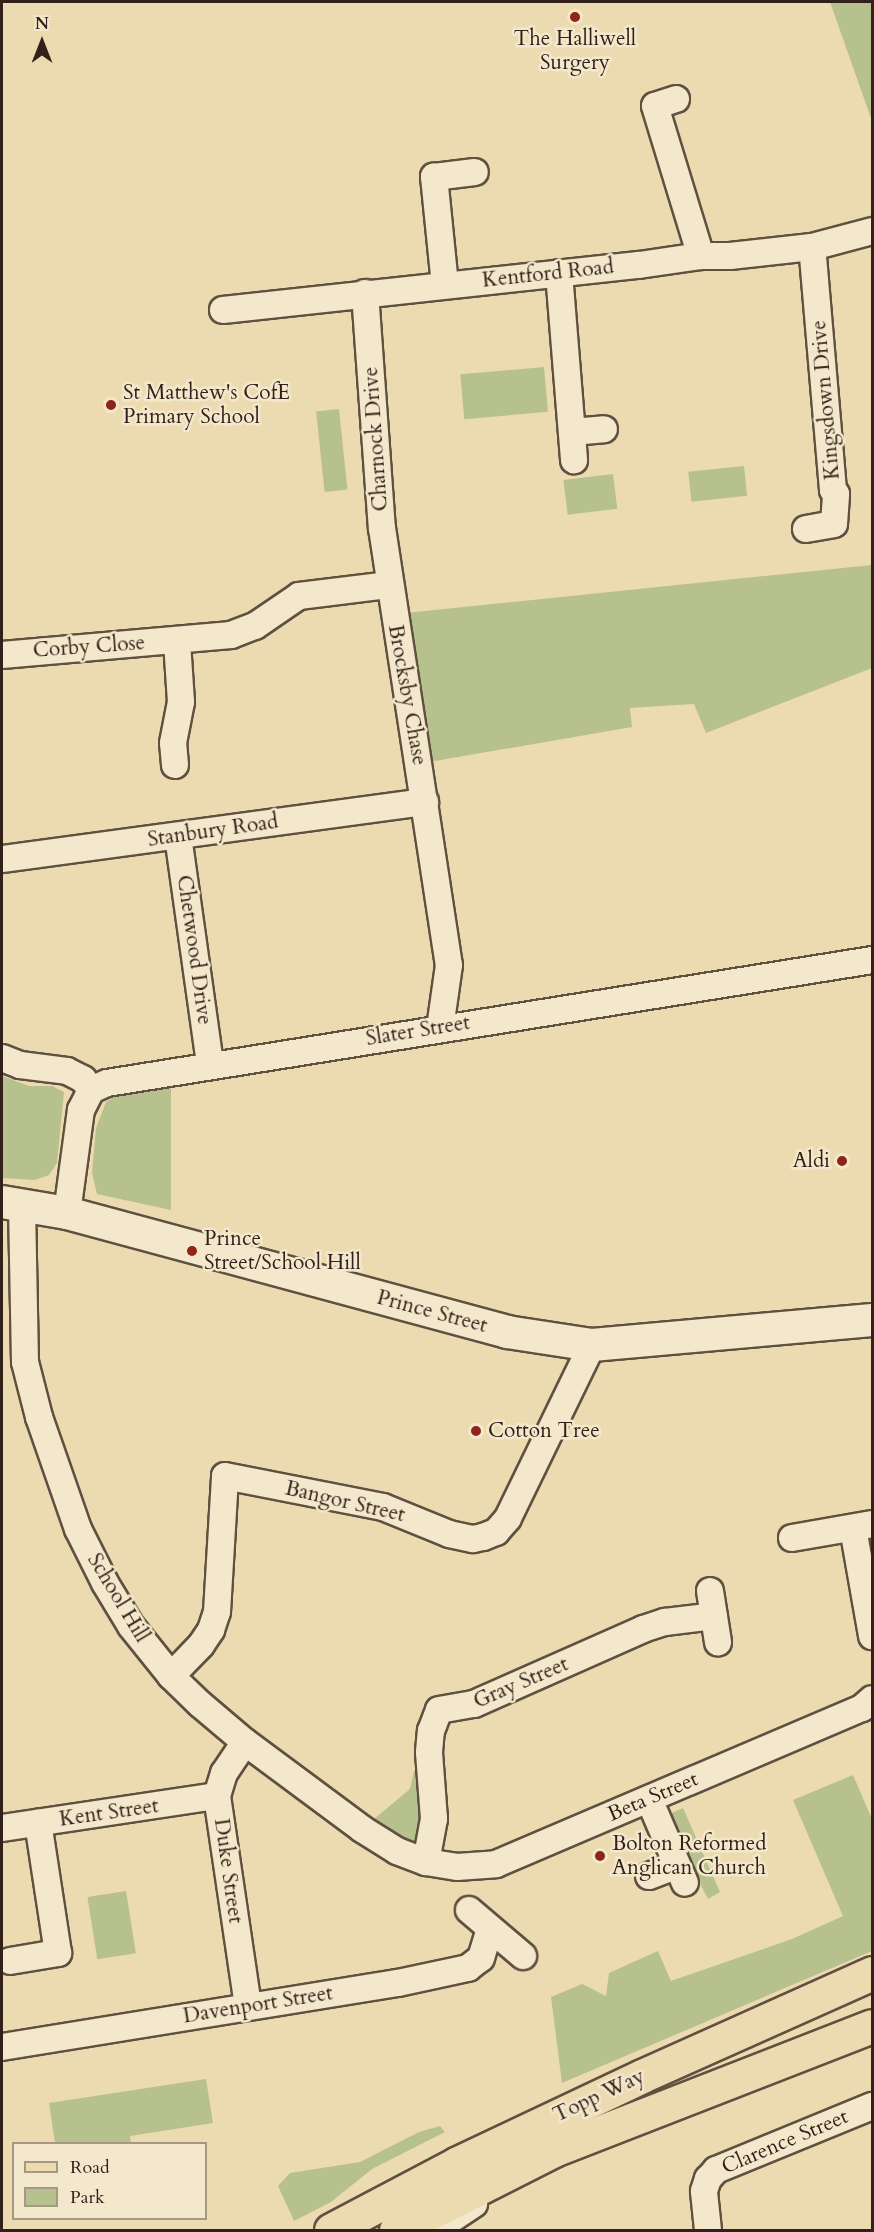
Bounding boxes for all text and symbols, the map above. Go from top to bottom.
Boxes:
marker: The Halliwell Surgery [568,10,582,24]
north arrow [12,12,72,72]
text: N [35,13,49,35]
place label: The Halliwell Surgery [514,26,636,76]
street label: Kentford Road [481,255,615,293]
street label: Kingsdown Drive [806,319,846,481]
street label: Charnock Drive [358,366,394,512]
place label: St Matthew's CofE Primary School [123,380,290,430]
marker: St Matthew's CofE Primary School [104,398,118,412]
street label: Brocksby Chase [382,623,432,767]
street label: Corby Close [32,631,146,663]
street label: Stanbury Road [146,809,280,853]
street label: Chetwood Drive [171,874,217,1026]
street label: Slater Street [364,1010,472,1052]
place label: Aldi [793,1148,830,1174]
marker: Aldi [835,1154,849,1168]
place label: Prince Street/School Hill [204,1226,361,1276]
marker: Prince Street/School Hill [185,1244,199,1258]
street label: Prince Street [374,1285,490,1339]
place label: Cotton Tree [488,1418,600,1444]
marker: Cotton Tree [469,1424,483,1438]
street label: Bangor Street [283,1476,407,1528]
street label: School Hill [82,1549,154,1647]
street label: Gray Street [470,1652,572,1714]
street label: Beta Street [604,1767,702,1827]
street label: Kent Street [58,1794,160,1832]
street label: Duke Street [208,1817,248,1925]
place label: Bolton Reformed Anglican Church [612,1831,766,1881]
marker: Bolton Reformed Anglican Church [593,1849,607,1863]
street label: Davenport Street [181,1981,335,2029]
street label: Topp Way [549,2064,649,2128]
street label: Clarence Street [718,2104,852,2180]
legend [12,2142,207,2220]
text: Road [70,2155,110,2180]
text: Park [70,2185,105,2210]

